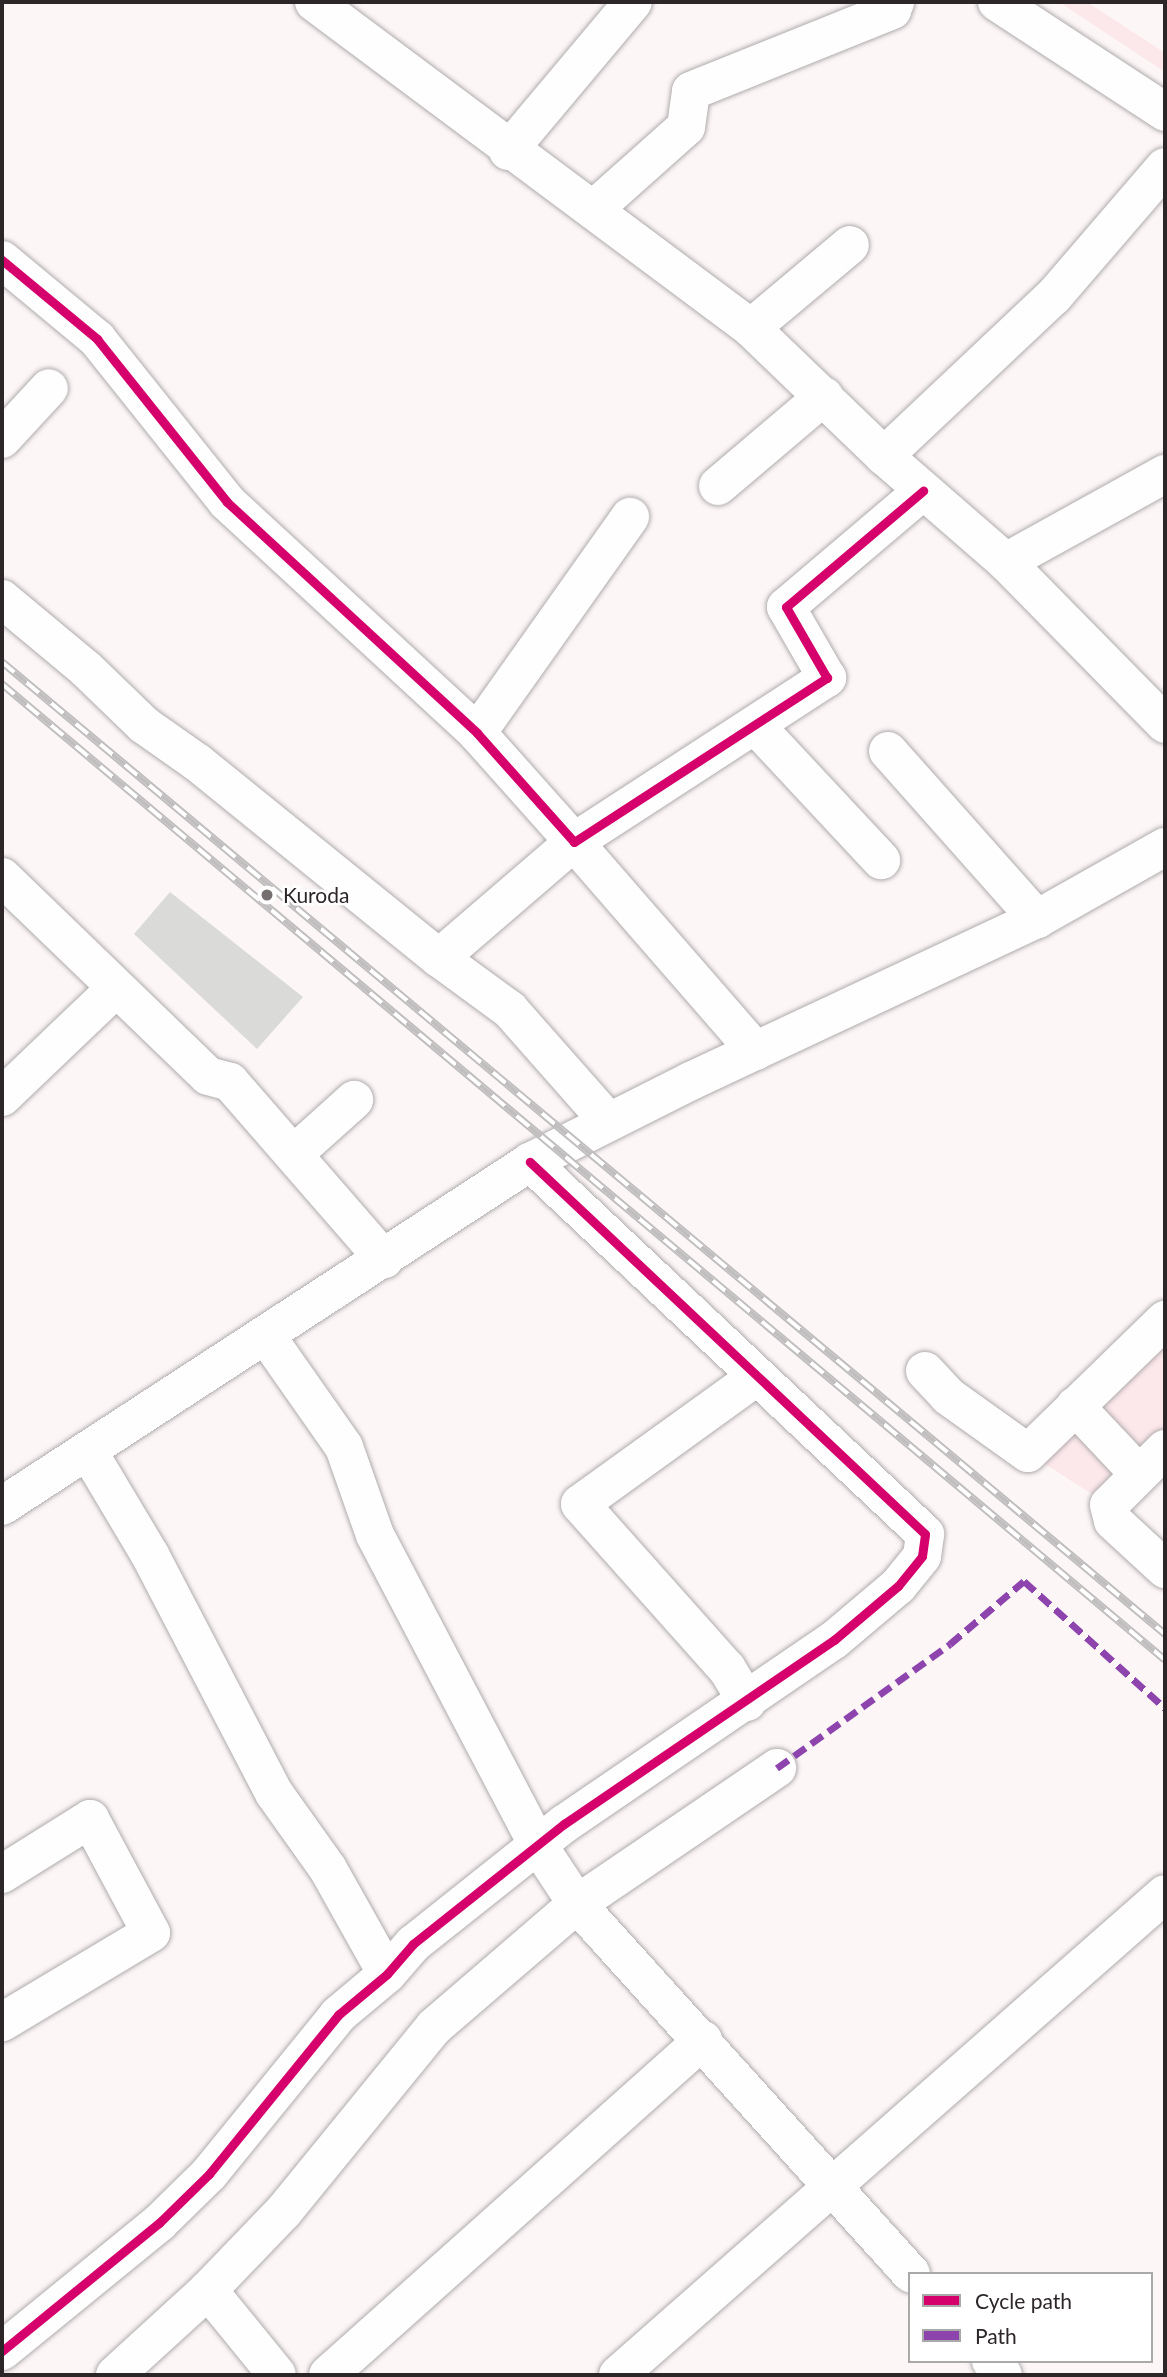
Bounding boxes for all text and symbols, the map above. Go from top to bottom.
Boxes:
place label: Kuroda [283,882,349,908]
marker: Kuroda [257,885,277,905]
legend [908,2272,1153,2363]
text: Cycle path [975,2288,1072,2313]
text: Path [975,2323,1017,2348]

